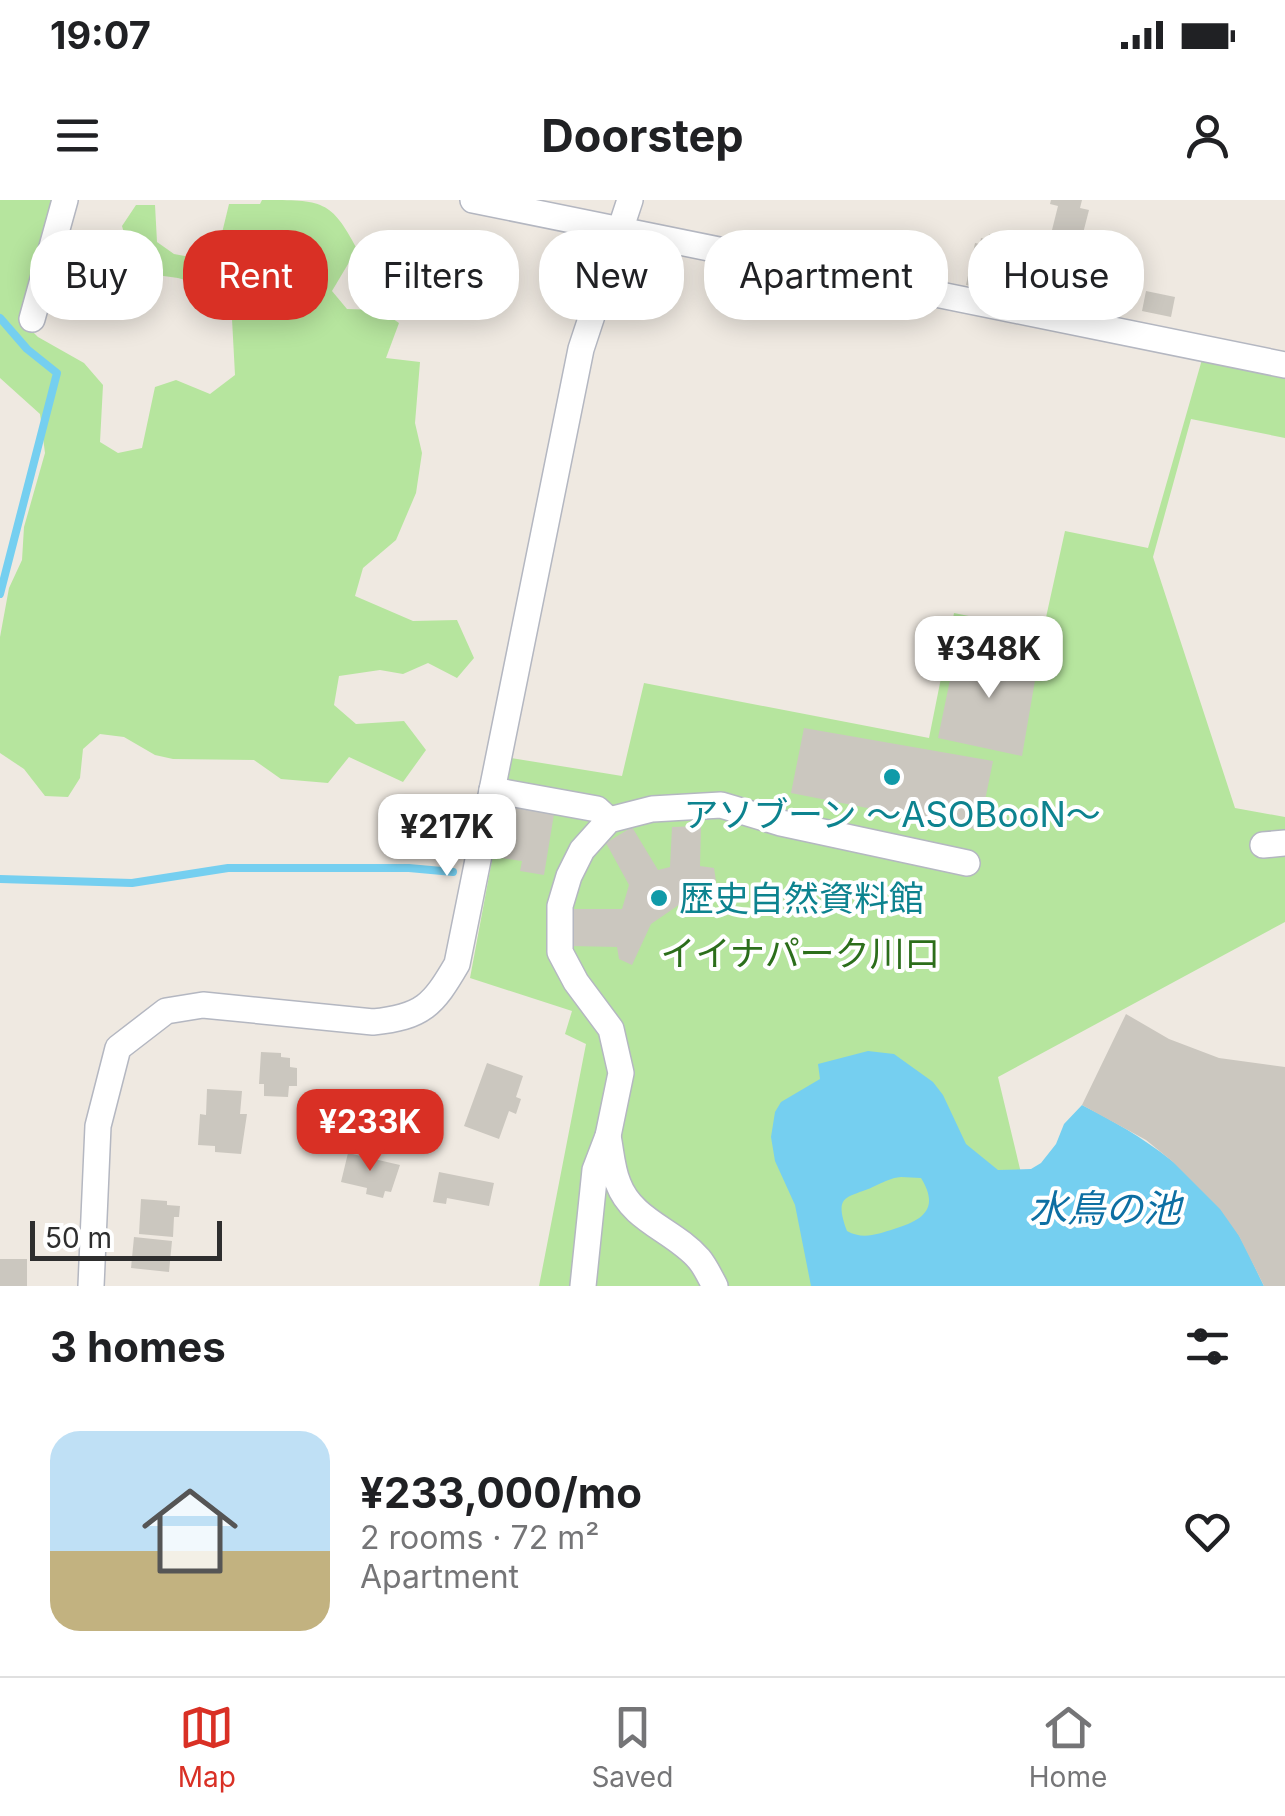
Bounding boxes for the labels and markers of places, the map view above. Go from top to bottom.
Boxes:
pin: ¥348K [919,616,1059,701]
marker: アソブーン ～ASOBooN～ [881,766,903,788]
place label: アソブーン ～ASOBooN～ [683,793,1101,835]
pin: ¥217K [377,794,517,879]
place label: 歴史自然資料館 [679,877,924,919]
marker: 歴史自然資料館 [648,887,670,909]
pin: ¥233K [300,1089,440,1174]

